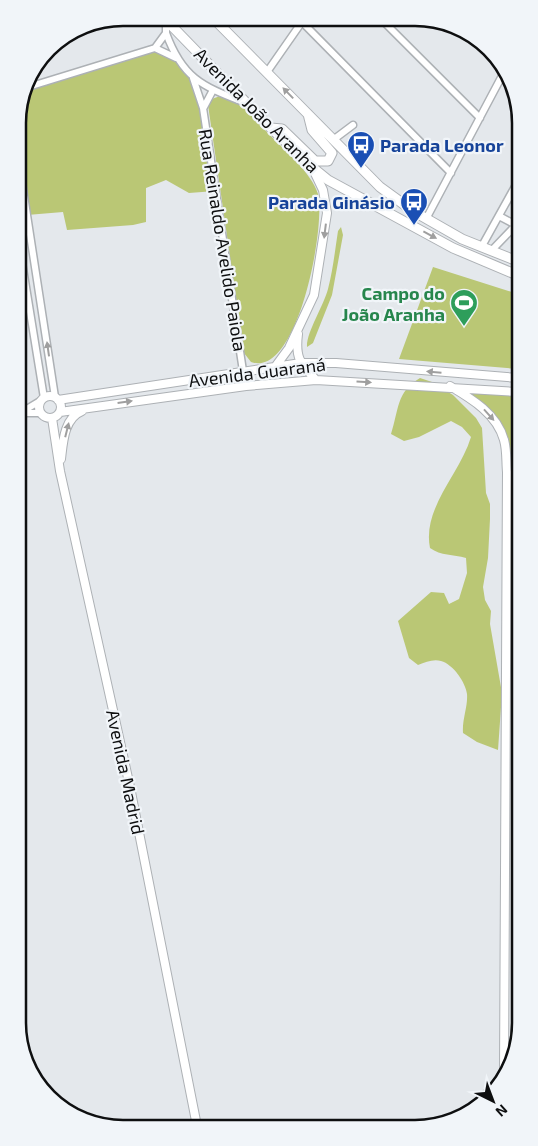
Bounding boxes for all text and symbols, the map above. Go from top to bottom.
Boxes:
street label: Avenida João Aranha [190,43,324,177]
one-way arrow [282,87,294,99]
street label: Rua Reinaldo Avelido Paiola [195,127,251,353]
bus stop icon: Parada Leonor [346,130,376,169]
place label: Parada Leonor [380,134,504,156]
bus stop icon: Parada Ginásio [399,187,429,226]
place label: Parada Ginásio [268,191,395,213]
one-way arrow [321,223,329,239]
one-way arrow [423,231,437,239]
place label: Campo do João Aranha [342,282,445,325]
sports icon: Campo do João Aranha [449,288,479,327]
one-way arrow [44,341,52,357]
street label: Avenida Guaraná [187,353,327,391]
one-way arrow [426,367,442,375]
one-way arrow [357,378,373,386]
one-way arrow [117,398,133,406]
one-way arrow [483,409,495,421]
one-way arrow [63,422,71,438]
street label: Avenida Madrid [102,708,150,836]
north arrow [468,1076,518,1126]
text: N [493,1101,511,1121]

